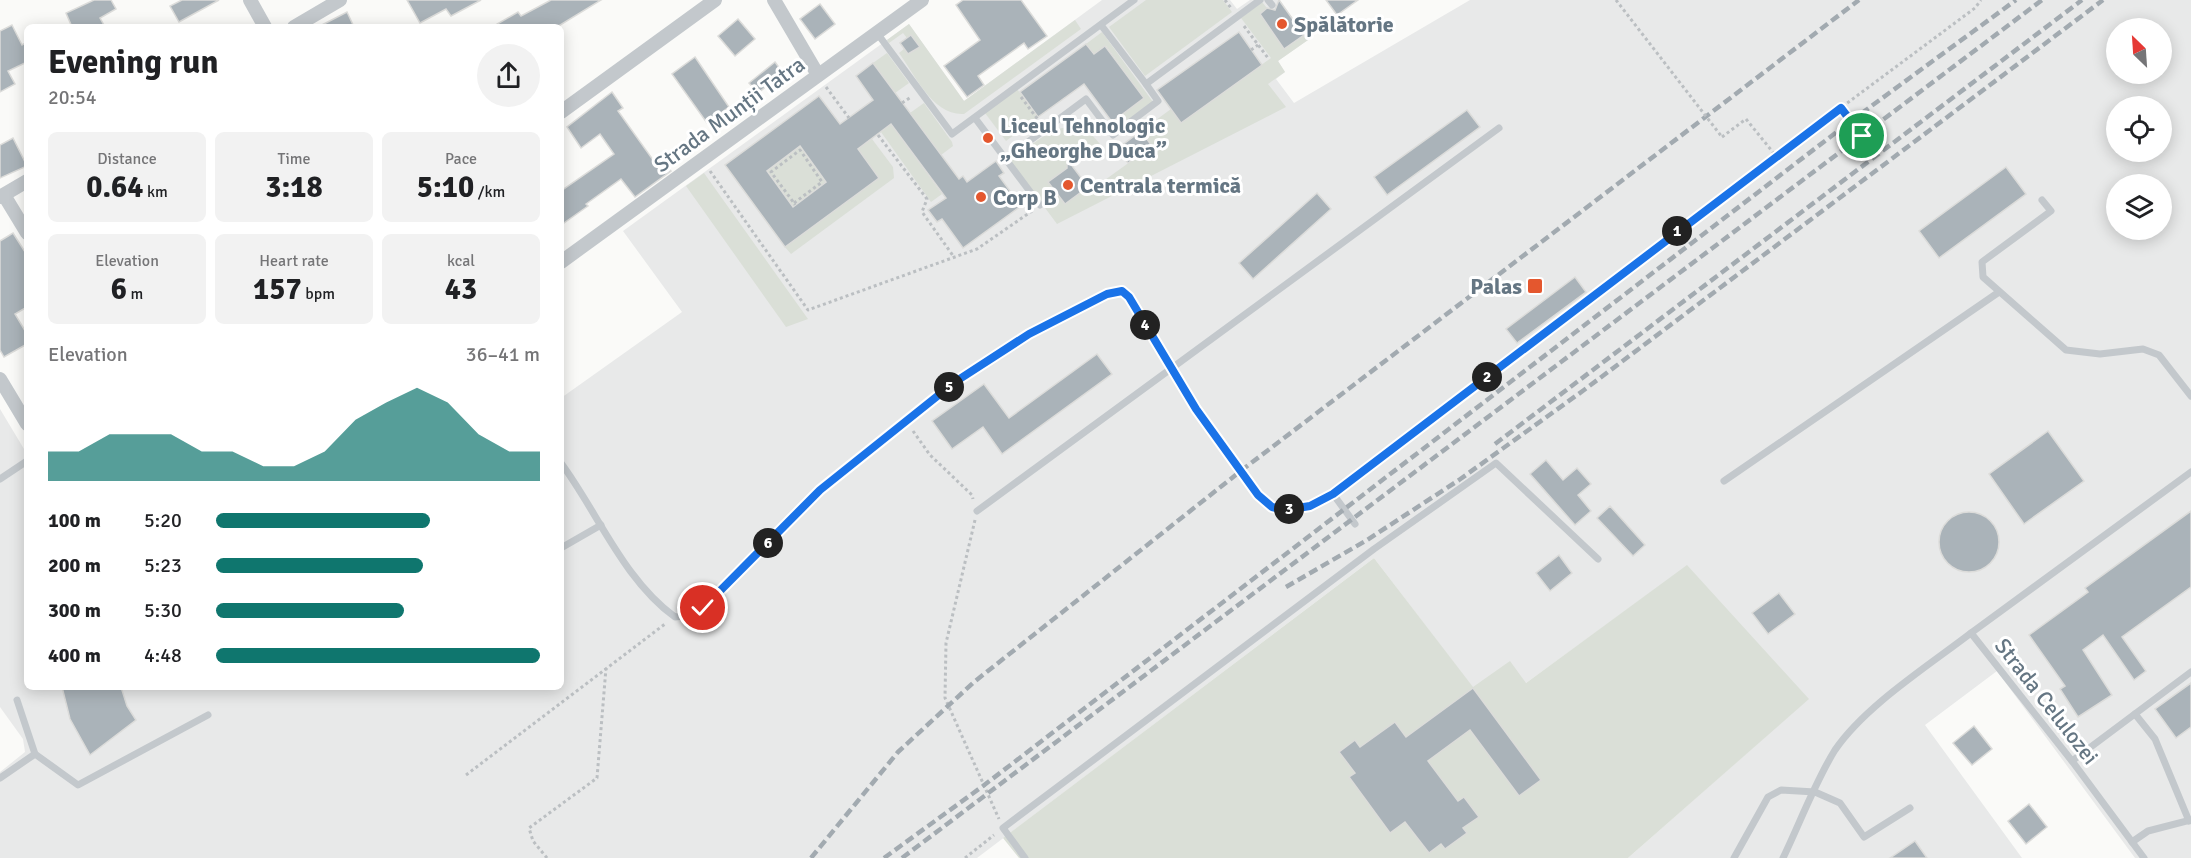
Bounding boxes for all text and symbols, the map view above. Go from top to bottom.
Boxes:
place label: Spălătorie [1294,11,1394,38]
marker: Spălătorie [1275,17,1289,31]
north arrow [2106,18,2172,84]
map controls [2106,18,2172,240]
text: Evening run [48,42,218,83]
button: share [477,44,540,107]
street label: Strada Munții Tatra [649,51,810,178]
text: 20:54 [48,85,97,110]
button: locate [2106,96,2172,162]
pin [1836,110,1887,161]
place label: Liceul Tehnologic „Gheorghe Duca” [1000,112,1167,164]
icon: arrive [1845,119,1878,152]
marker: Liceul Tehnologic „Gheorghe Duca” [981,131,995,145]
text: Distance [97,149,157,169]
text: Time [278,149,310,169]
text: Pace [445,149,477,169]
text: 0.64 [86,169,143,206]
text: 3:18 [265,169,323,206]
text: 5:10 [417,169,474,206]
place label: Centrala termică [1080,172,1241,199]
button: layers [2106,174,2172,240]
marker: Centrala termică [1061,178,1075,192]
text: km [143,182,168,202]
text: /km [474,182,505,202]
place label: Corp B [993,184,1057,211]
marker: Corp B [974,190,988,204]
pin: 1 [1662,216,1692,246]
text: 1 [1673,221,1681,241]
text: Elevation [95,251,159,271]
text: Heart rate [259,251,329,271]
text: kcal [447,251,475,271]
text: 6 [111,271,127,308]
text: 157 [253,271,302,308]
text: 43 [445,271,477,308]
place label: Palas [1470,273,1522,300]
marker: Palas [1526,277,1544,295]
text: m [127,284,143,304]
text: bpm [302,284,335,304]
pin: 4 [1130,310,1160,340]
text: 4 [1141,315,1149,335]
text: Elevation [48,342,128,367]
text: 36–41 m [466,342,540,367]
pin: 2 [1472,362,1502,392]
text: 2 [1483,367,1491,387]
pin: 5 [934,372,964,402]
text: 5 [945,377,953,397]
pin: 3 [1274,494,1304,524]
text: 3 [1285,499,1293,519]
text: 100 m [48,508,101,533]
text: 5:20 [144,508,182,533]
pin: 6 [753,528,783,558]
text: 6 [764,533,772,553]
text: 200 m [48,553,101,578]
text: 5:23 [144,553,182,578]
pin [677,582,728,633]
icon: check [686,591,719,624]
text: 300 m [48,598,101,623]
text: 5:30 [144,598,182,623]
street label: Strada Celulozei [1989,633,2104,770]
text: 400 m [48,643,101,668]
text: 4:48 [144,643,182,668]

